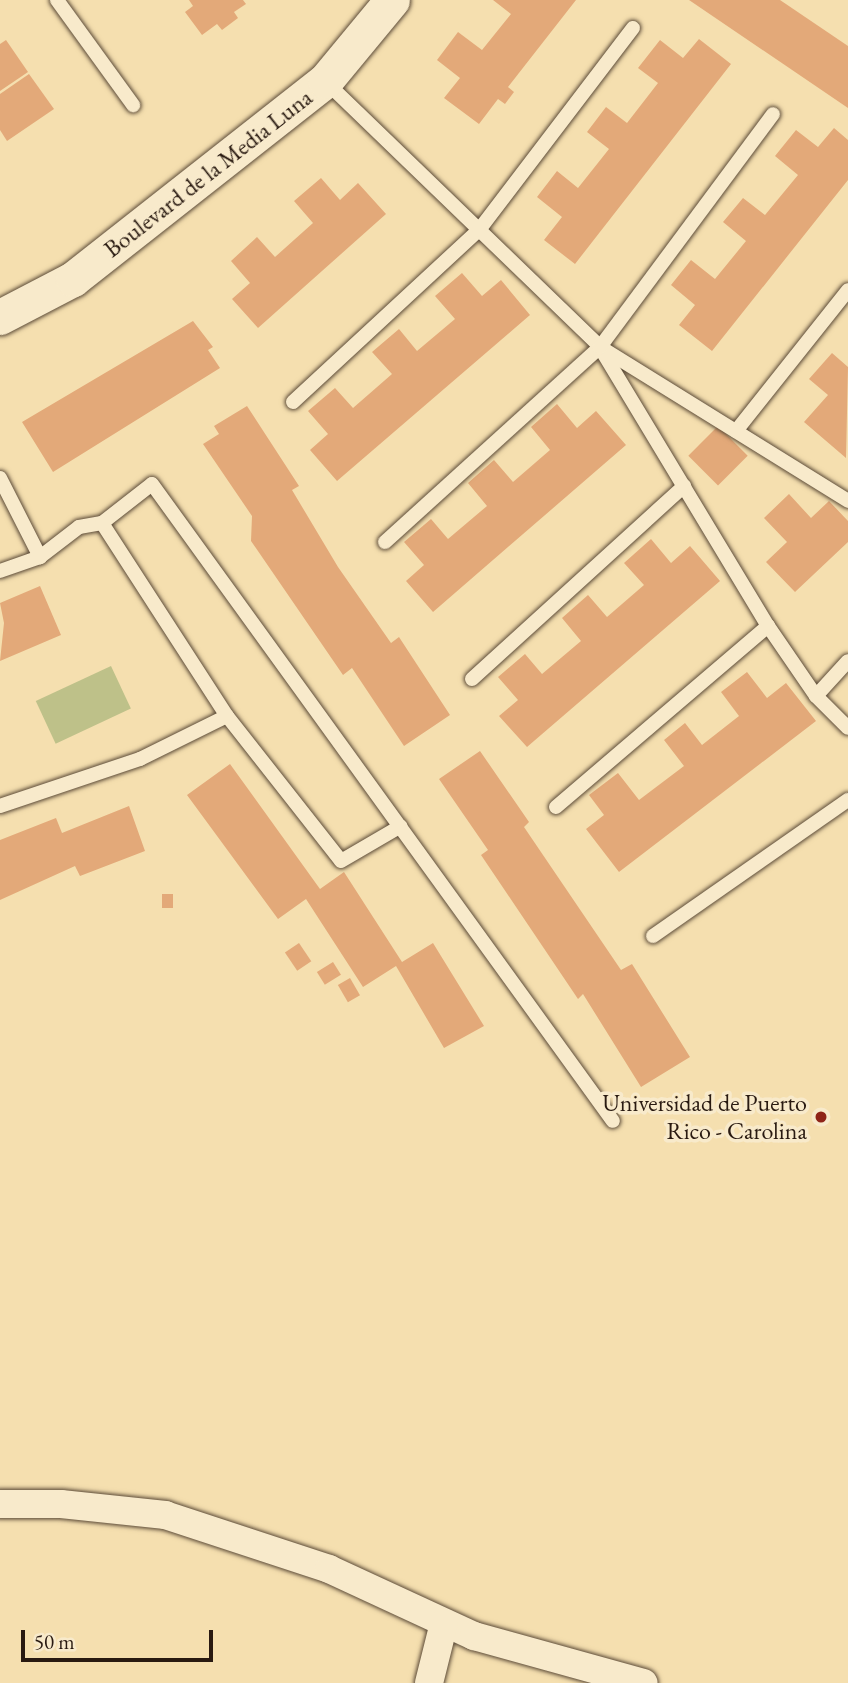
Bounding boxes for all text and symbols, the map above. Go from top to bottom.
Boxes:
street label: Boulevard de la Media Luna [98,83,318,263]
place label: Universidad de Puerto Rico - Carolina [602,1089,807,1145]
marker: Universidad de Puerto Rico - Carolina [813,1109,829,1125]
scale bar [24,1616,217,1660]
text: 50 m [34,1628,75,1655]

